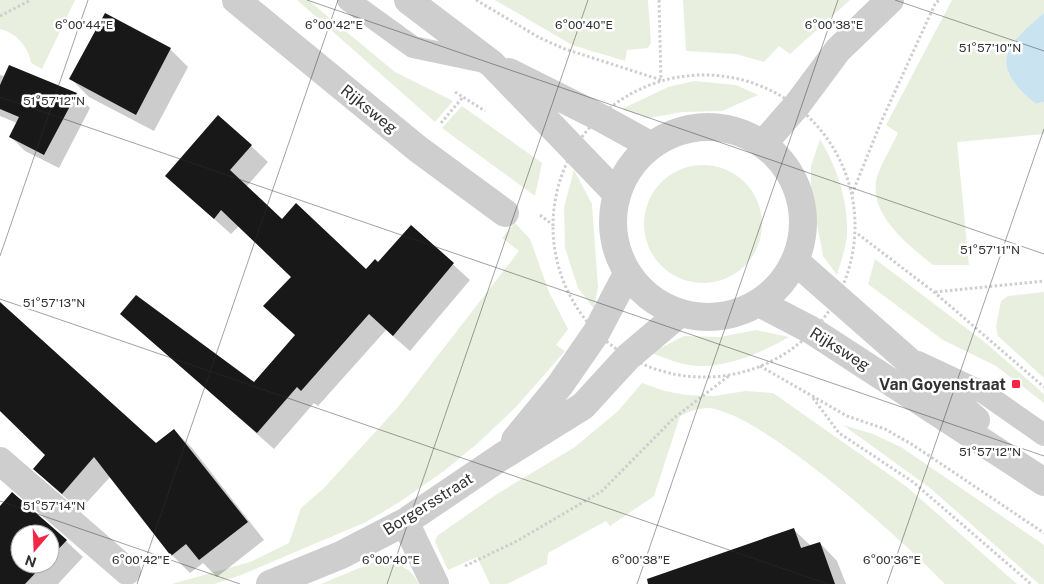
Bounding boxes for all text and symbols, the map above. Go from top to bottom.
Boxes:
text: 6°00'44"E [55,18,113,32]
text: 6°00'42"E [305,18,363,32]
text: 6°00'40"E [555,18,613,32]
text: 6°00'38"E [805,18,863,32]
text: 51°57'10"N [959,41,1021,55]
street label: Rijksweg [337,80,401,138]
text: 51°57'12"N [23,94,85,108]
text: 51°57'11"N [960,243,1020,257]
text: 51°57'13"N [23,296,85,310]
street label: Rijksweg [806,323,874,375]
place label: Van Goyenstraat [879,375,1006,394]
marker: Van Goyenstraat [1010,378,1022,390]
text: 51°57'12"N [959,445,1021,459]
street label: Borgersstraat [379,469,477,539]
text: 51°57'14"N [23,499,85,513]
north arrow [10,524,60,574]
text: N [23,552,39,571]
text: 6°00'42"E [112,553,170,567]
text: 6°00'40"E [362,553,420,567]
text: 6°00'38"E [612,553,670,567]
text: 6°00'36"E [863,553,921,567]

